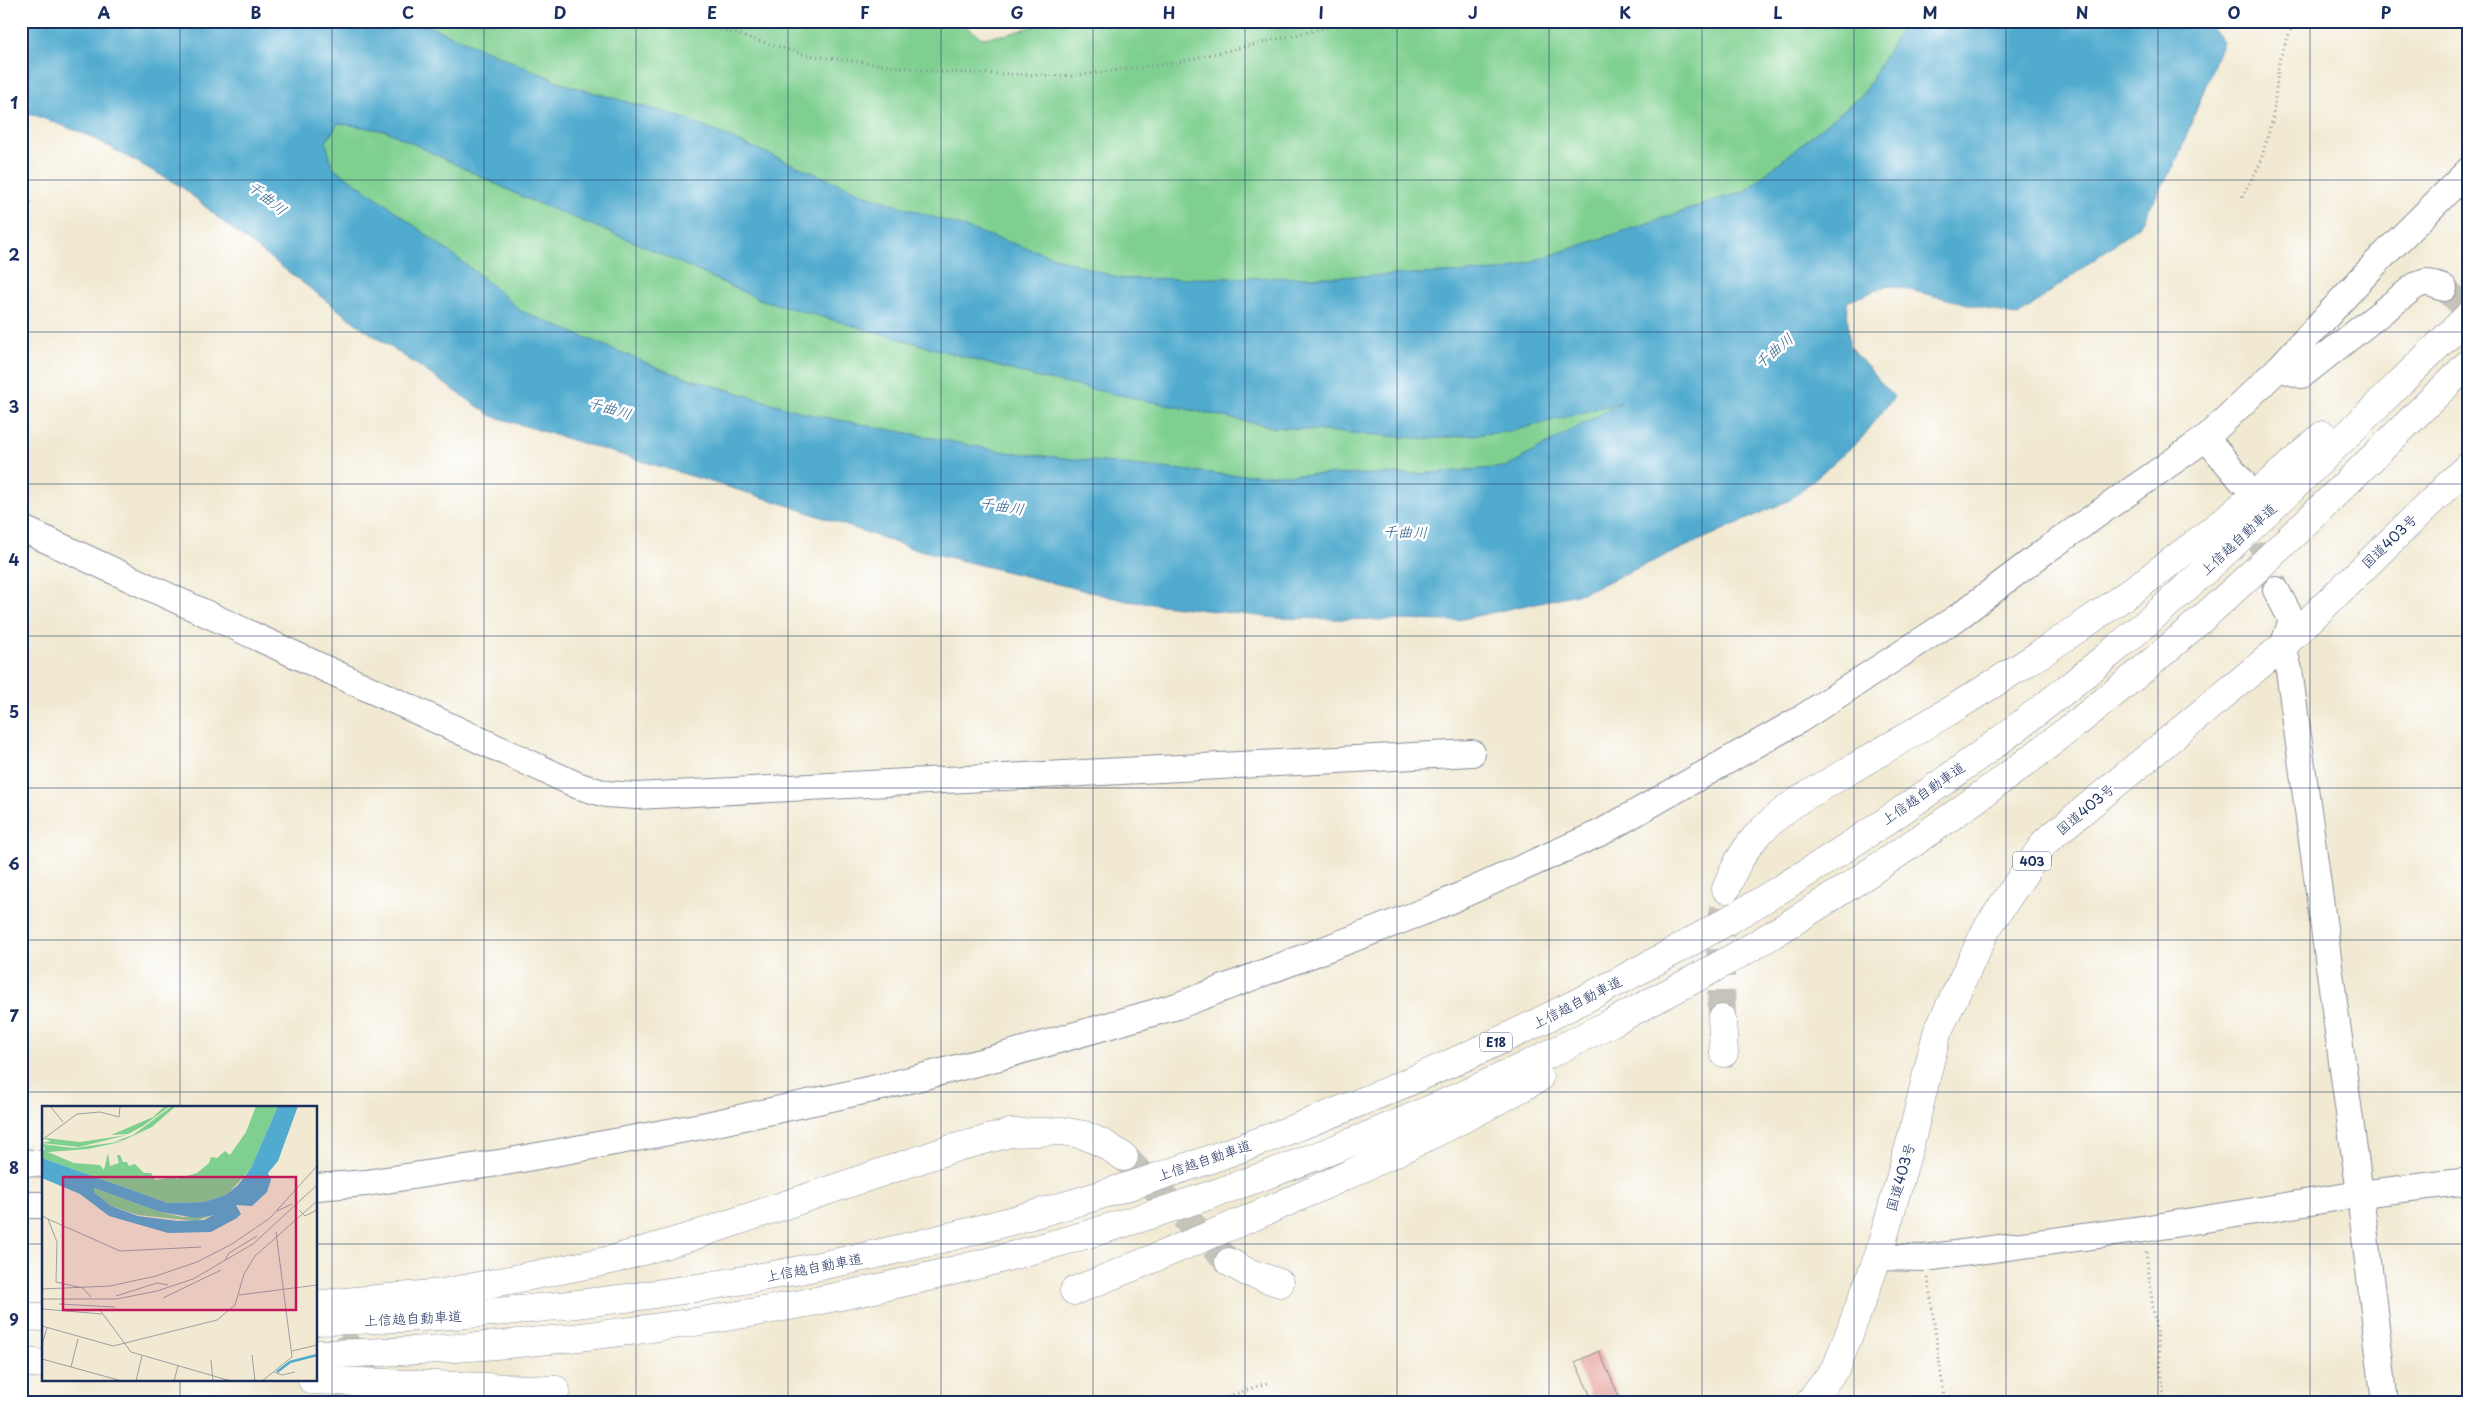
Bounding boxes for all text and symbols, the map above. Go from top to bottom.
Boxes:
text: A [98,0,111,24]
text: B [251,0,262,24]
text: C [402,0,414,24]
text: D [554,0,566,24]
text: E [707,0,717,24]
text: F [860,0,870,24]
text: G [1010,0,1024,24]
text: H [1163,0,1175,24]
text: I [1318,0,1324,24]
text: J [1468,0,1478,24]
text: K [1619,0,1631,24]
text: L [1773,0,1783,24]
text: M [1922,0,1938,24]
text: N [2076,0,2088,24]
text: O [2228,0,2241,24]
text: P [2381,0,2392,24]
text: 1 [10,90,18,114]
water label: 千曲川 [243,174,293,220]
text: 2 [8,242,20,266]
water label: 千曲川 [1748,327,1798,373]
water label: 千曲川 [585,389,635,425]
text: 3 [9,394,19,418]
water label: 千曲川 [978,490,1026,520]
street label: 上信越自動車道 [2195,498,2281,580]
street label: 国道403号 [2356,509,2422,573]
water label: 千曲川 [1382,519,1428,543]
text: 4 [9,547,20,571]
text: 5 [9,699,19,723]
street label: 上信越自動車道 [1877,756,1969,830]
street label: 国道403号 [2051,778,2119,840]
text: 6 [8,851,20,875]
road number: 403 [2013,851,2051,870]
street label: 上信越自動車道 [1529,970,1625,1034]
text: 7 [9,1003,19,1027]
road number: E18 [1480,1032,1512,1052]
inset map [42,1106,318,1382]
street label: 上信越自動車道 [1154,1134,1254,1186]
street label: 国道403号 [1880,1140,1920,1214]
text: 8 [9,1155,19,1179]
street label: 上信越自動車道 [764,1247,864,1287]
street label: 上信越自動車道 [364,1305,462,1331]
text: 9 [9,1307,19,1331]

